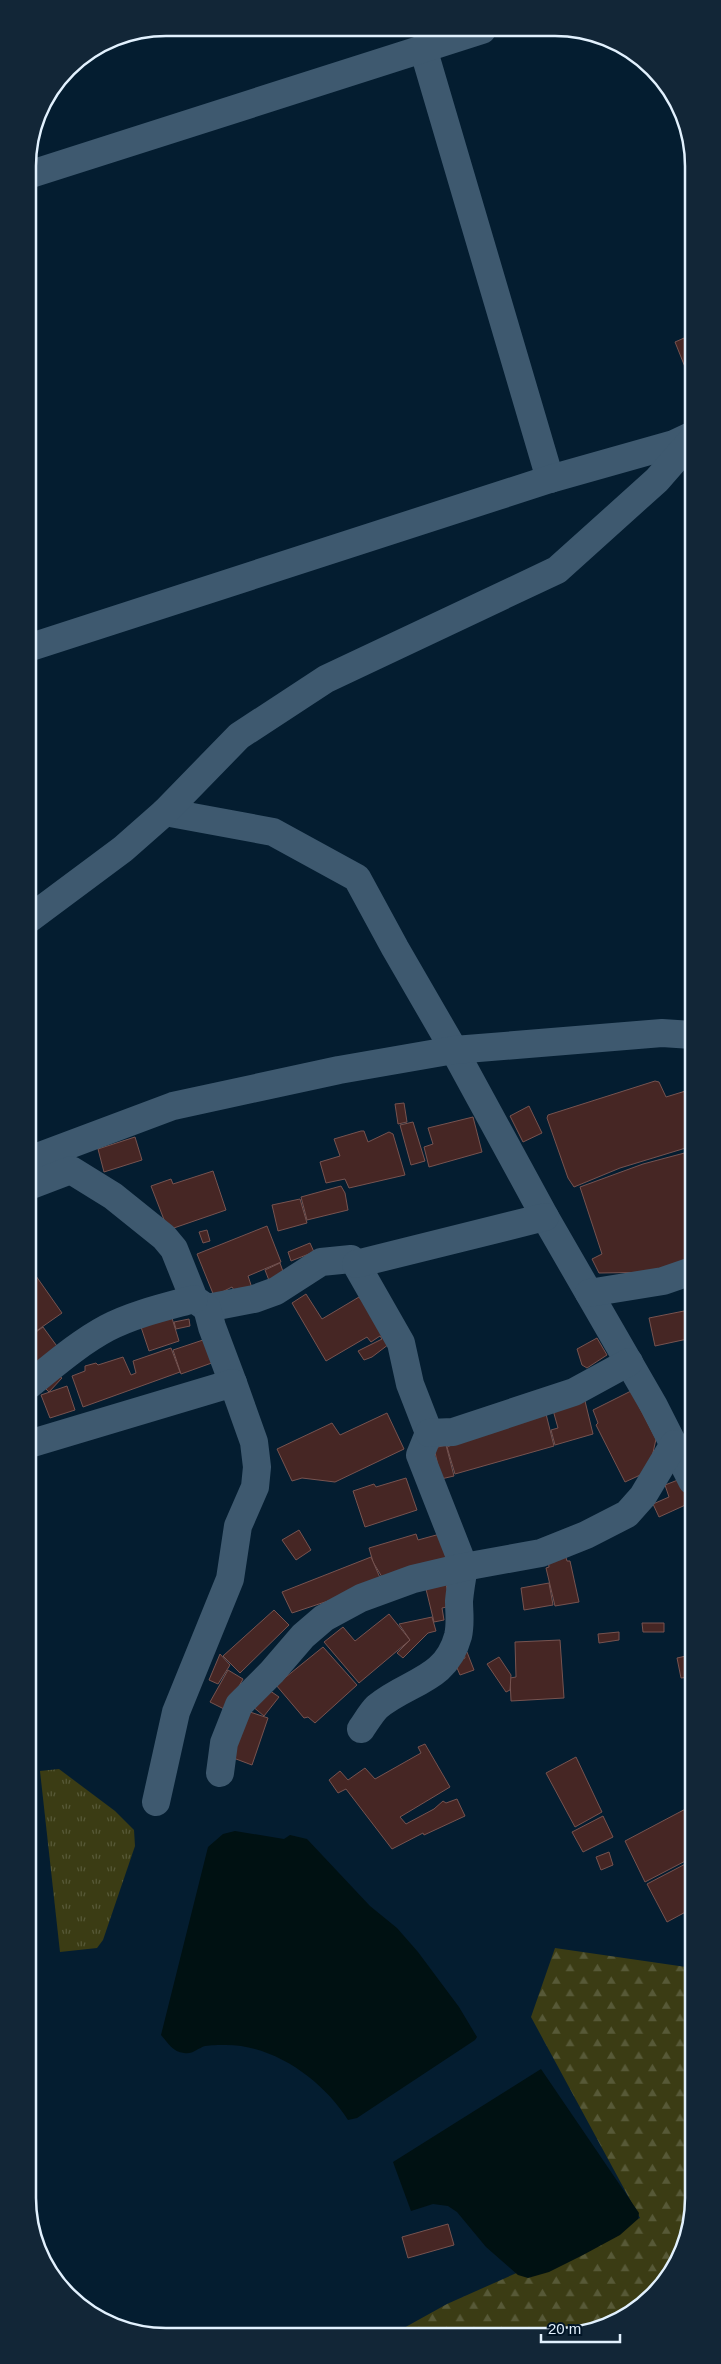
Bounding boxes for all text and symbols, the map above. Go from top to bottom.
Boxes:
scale bar [541,2312,620,2344]
text: 20 m [548,2320,581,2337]

